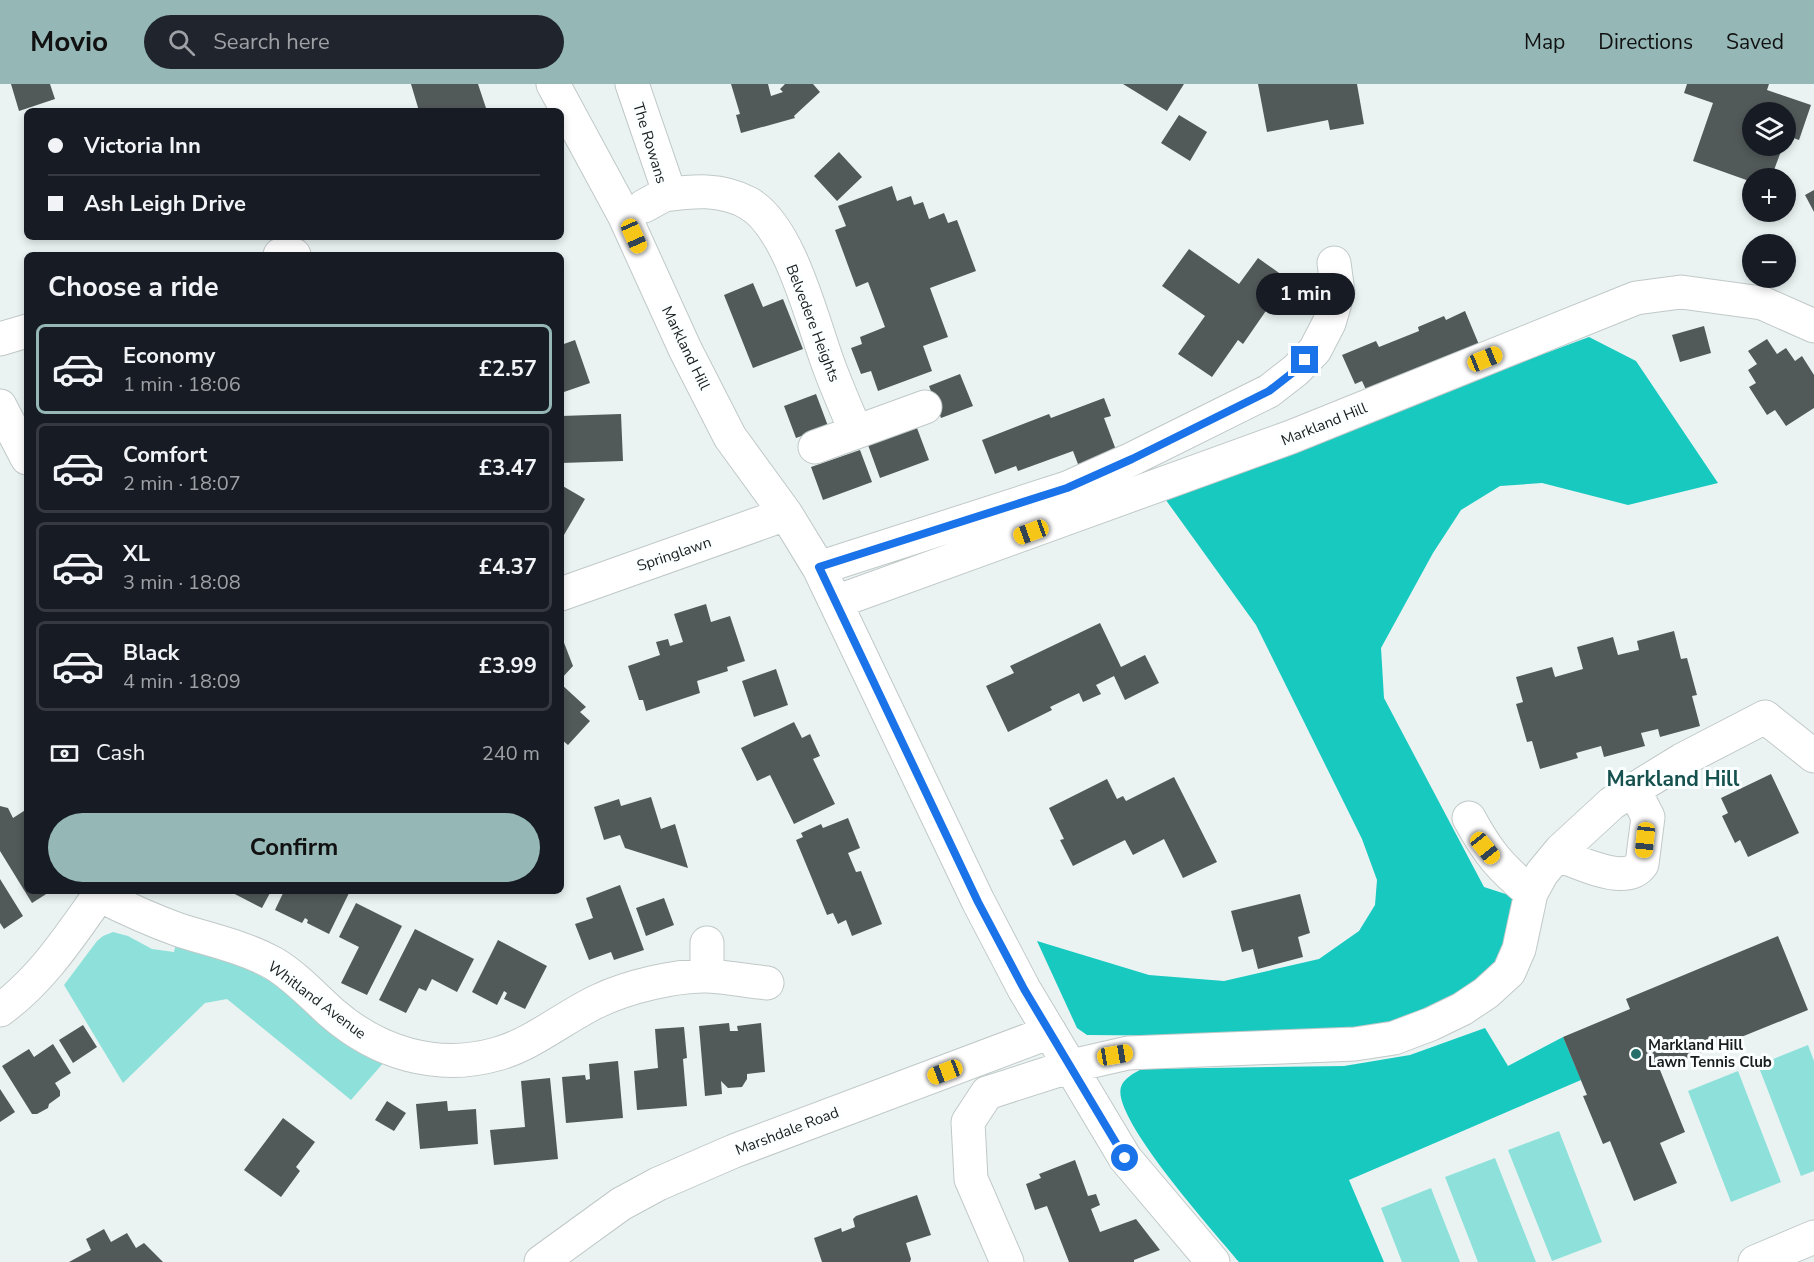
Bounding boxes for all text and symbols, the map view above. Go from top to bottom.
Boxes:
search box [144,15,564,69]
text: Movio [30,23,108,61]
icon: search [165,26,198,59]
text: Search here [213,27,330,57]
text: Map [1524,28,1565,56]
text: Directions [1598,28,1693,56]
text: Saved [1726,28,1784,56]
street label: The Rowans [628,100,672,186]
map controls [1742,102,1796,288]
button: layers [1742,102,1796,156]
text: Victoria Inn [84,131,201,161]
button: + [1742,168,1796,222]
text: Ash Leigh Drive [84,189,246,219]
car [618,216,650,256]
button: − [1742,234,1796,288]
street label: Belvedere Heights [781,261,845,385]
text: Choose a ride [48,269,219,306]
callout: 1 min [1256,273,1354,315]
text: 1 min [1280,280,1331,307]
street label: Markland Hill [657,303,715,394]
text: Economy [123,341,215,371]
icon: car [51,342,105,396]
car [1465,344,1505,374]
route end [1291,346,1318,373]
text: £2.57 [479,354,537,384]
text: 1 min · 18:06 [123,371,241,398]
street label: Markland Hill [1278,397,1370,450]
text: Comfort [123,440,207,470]
icon: car [51,441,105,495]
text: £3.47 [479,453,537,483]
text: 2 min · 18:07 [123,470,241,497]
car [1011,517,1051,547]
street label: Springlawn [634,532,714,576]
text: XL [123,539,150,569]
icon: car [51,540,105,594]
text: £4.37 [479,552,537,582]
text: 3 min · 18:08 [123,569,241,596]
text: Black [123,638,179,668]
icon: car [51,639,105,693]
text: £3.99 [479,651,537,681]
text: 4 min · 18:09 [123,668,241,695]
icon: cash [48,737,81,770]
text: Cash [96,738,145,768]
text: 240 m [482,740,540,767]
district label: Markland Hill [1607,765,1740,793]
button: Confirm [48,813,540,882]
car [1634,821,1656,859]
car [1467,828,1503,868]
street label: Whitland Avenue [264,956,370,1044]
place label: Markland Hill Lawn Tennis Club [1648,1035,1772,1072]
car [1096,1043,1134,1067]
marker: Markland Hill Lawn Tennis Club [1629,1047,1643,1061]
car [925,1057,965,1087]
street label: Marshdale Road [732,1102,842,1160]
route start [1111,1144,1138,1171]

